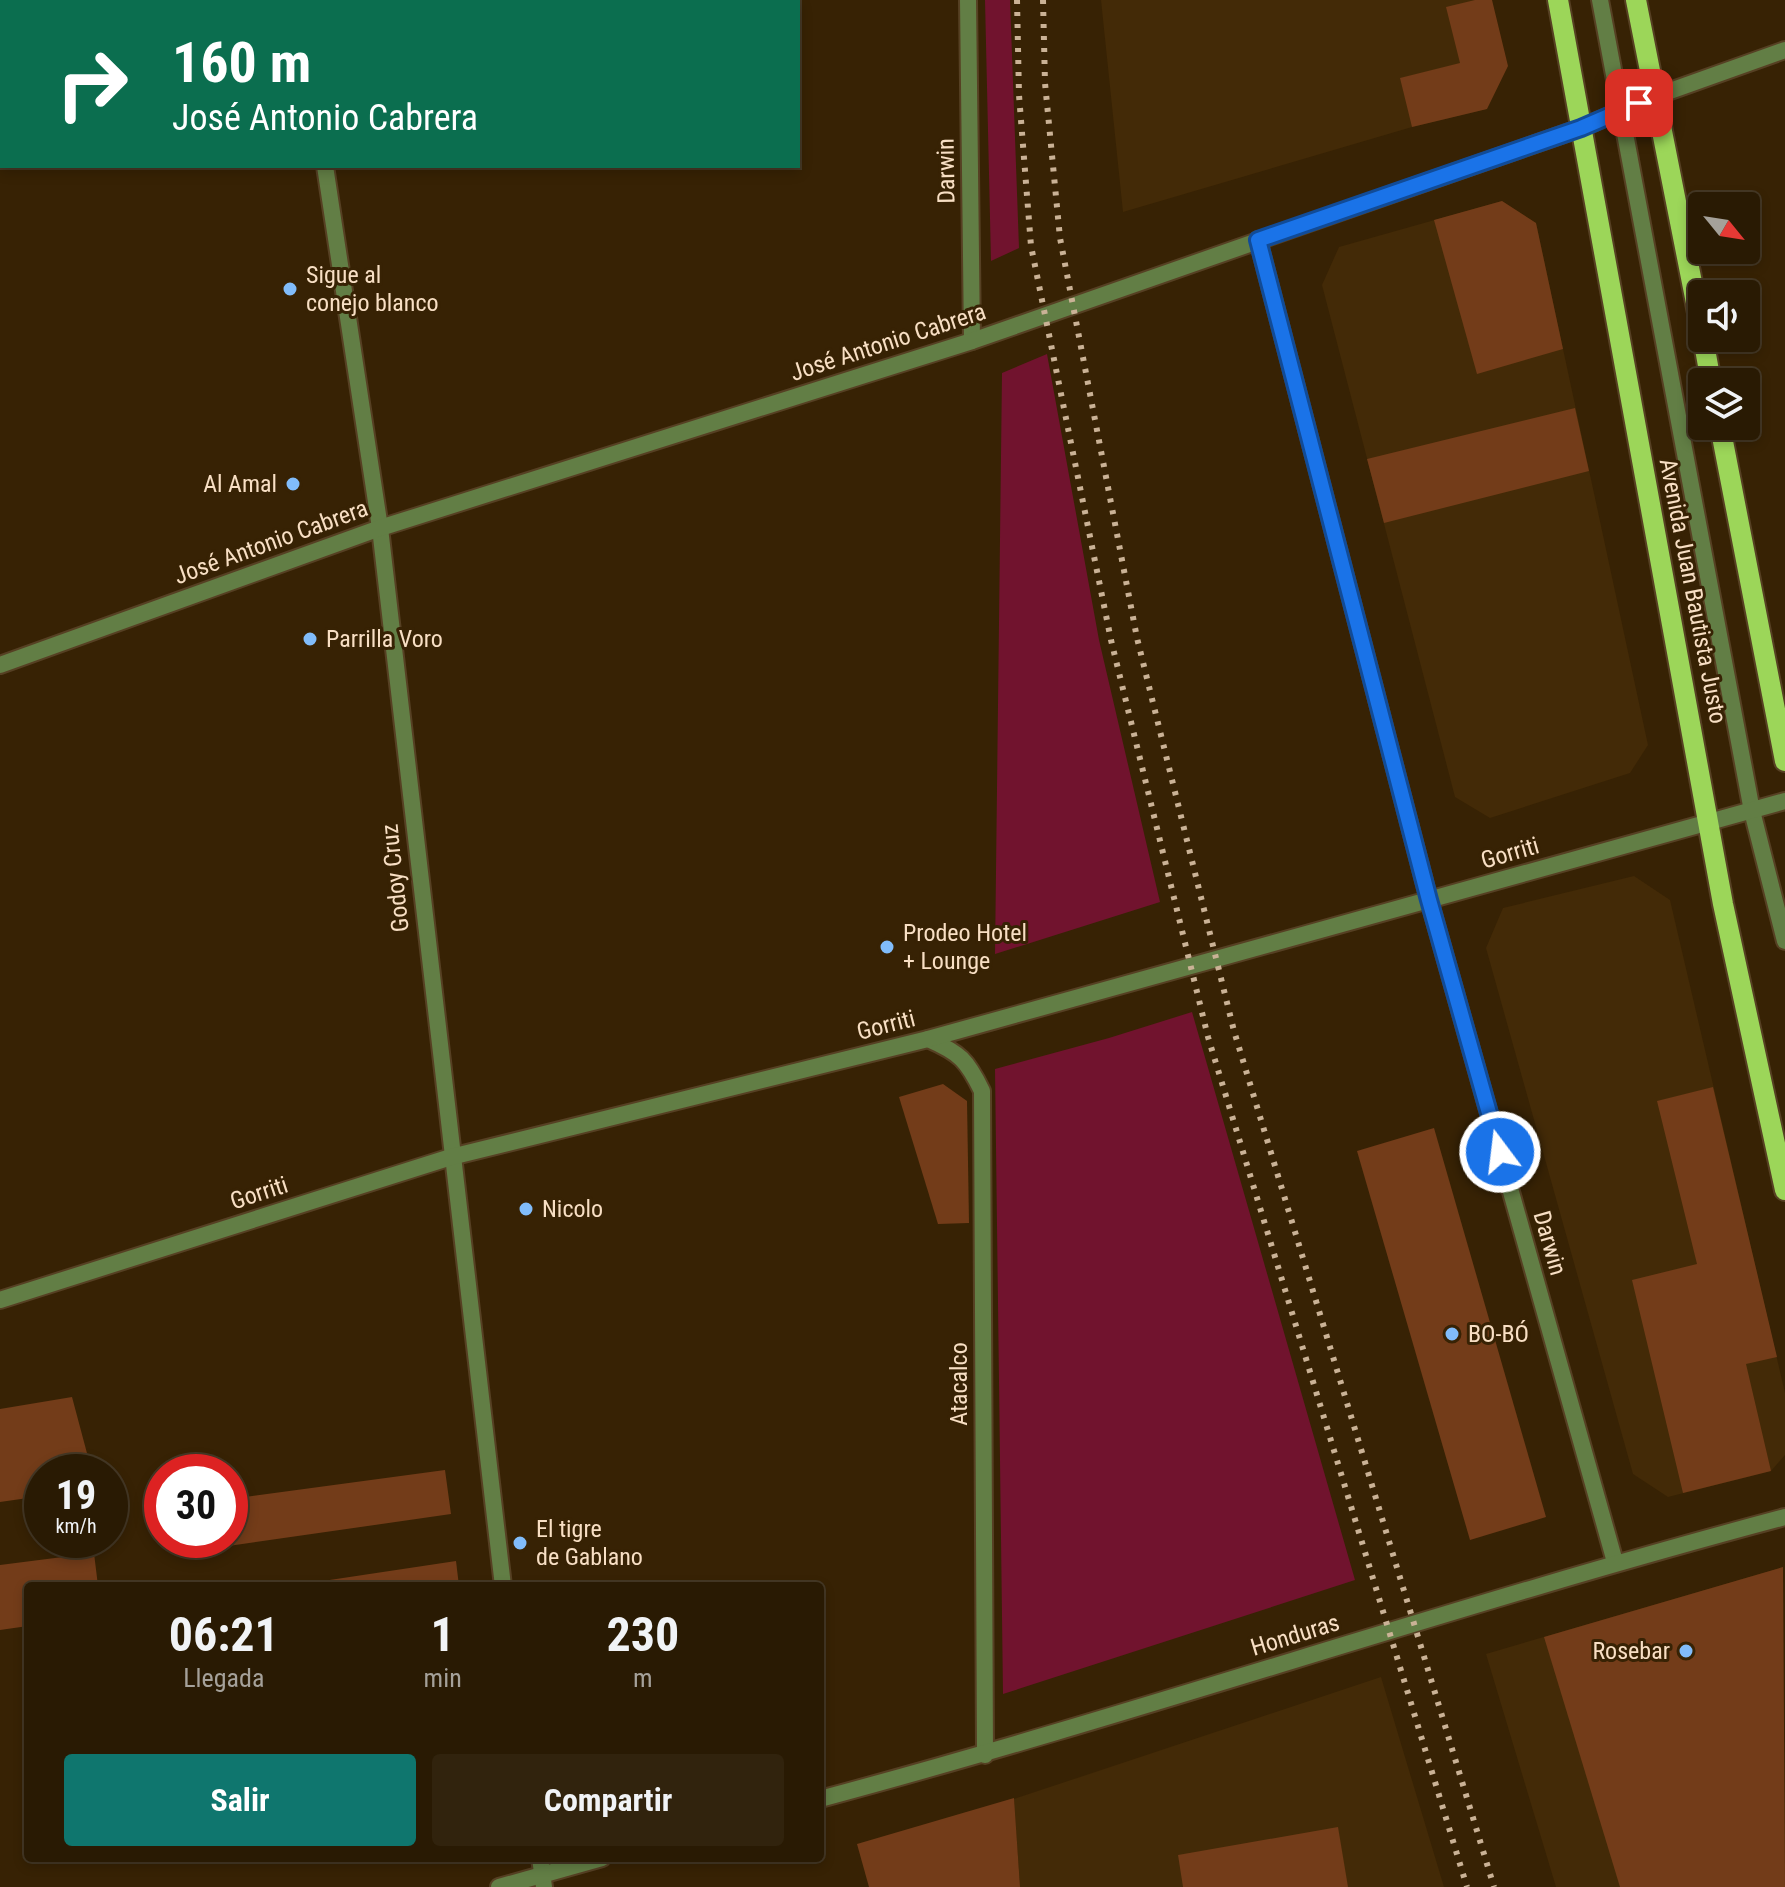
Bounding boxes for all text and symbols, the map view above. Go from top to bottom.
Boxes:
text: 160 m [172,30,311,96]
icon: right [40,32,144,136]
pin [1605,69,1673,137]
icon: arrive [1617,81,1661,125]
text: José Antonio Cabrera [172,97,478,139]
street label: Darwin [931,138,961,204]
north arrow [1688,192,1760,264]
map controls [1688,192,1760,440]
place label: Sigue al conejo blanco [306,261,439,317]
marker: Sigue al conejo blanco [281,280,299,298]
button: sound [1688,280,1760,352]
street label: José Antonio Cabrera [787,297,989,387]
button: layers [1688,368,1760,440]
street label: Avenida Juan Bautista Justo [1654,456,1732,726]
place label: Al Amal [203,470,277,498]
marker: Al Amal [284,475,302,493]
street label: José Antonio Cabrera [170,494,372,590]
place label: Parrilla Voro [326,625,443,653]
marker: Parrilla Voro [301,630,319,648]
street label: Godoy Cruz [375,823,415,933]
street label: Gorriti [1478,831,1542,875]
place label: Prodeo Hotel + Lounge [903,919,1027,975]
marker: Prodeo Hotel + Lounge [878,938,896,956]
street label: Gorriti [854,1004,918,1046]
position arrow [1458,1110,1542,1194]
street label: Gorriti [227,1171,291,1215]
place label: Nicolo [542,1195,603,1223]
marker: Nicolo [517,1200,535,1218]
street label: Darwin [1528,1208,1572,1278]
place label: BO-BÓ [1468,1320,1529,1348]
marker: BO-BÓ [1443,1325,1461,1343]
street label: Atacalco [945,1342,973,1426]
speed limit sign: 30 [144,1454,248,1558]
text: 19 [56,1472,96,1519]
text: km/h [55,1514,97,1538]
place label: El tigre de Gablano [536,1515,643,1571]
marker: El tigre de Gablano [511,1534,529,1552]
text: 06:21 [169,1606,279,1663]
text: 1 [431,1606,455,1663]
text: 230 [606,1606,679,1663]
street label: Honduras [1247,1608,1343,1662]
place label: Rosebar [1592,1637,1670,1665]
marker: Rosebar [1677,1642,1695,1660]
text: Llegada [183,1663,264,1693]
text: min [424,1663,462,1693]
text: m [633,1663,653,1693]
button: Salir [64,1754,416,1846]
button: Compartir [432,1754,784,1846]

